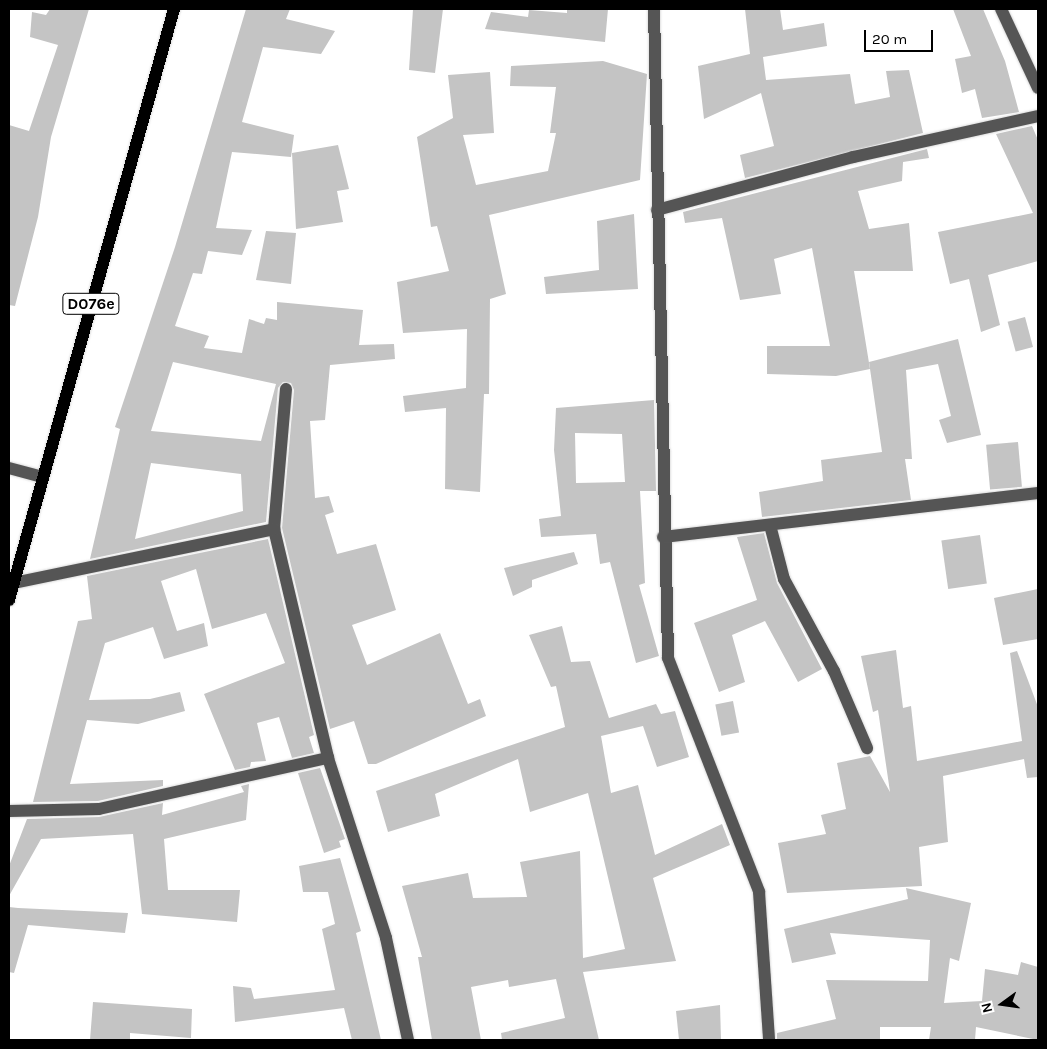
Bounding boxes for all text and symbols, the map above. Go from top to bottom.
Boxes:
scale bar [867,20,936,52]
text: 20 m [872,30,907,48]
road number: D076e [62,290,120,318]
north arrow [977,979,1027,1029]
text: N [977,1001,996,1015]

